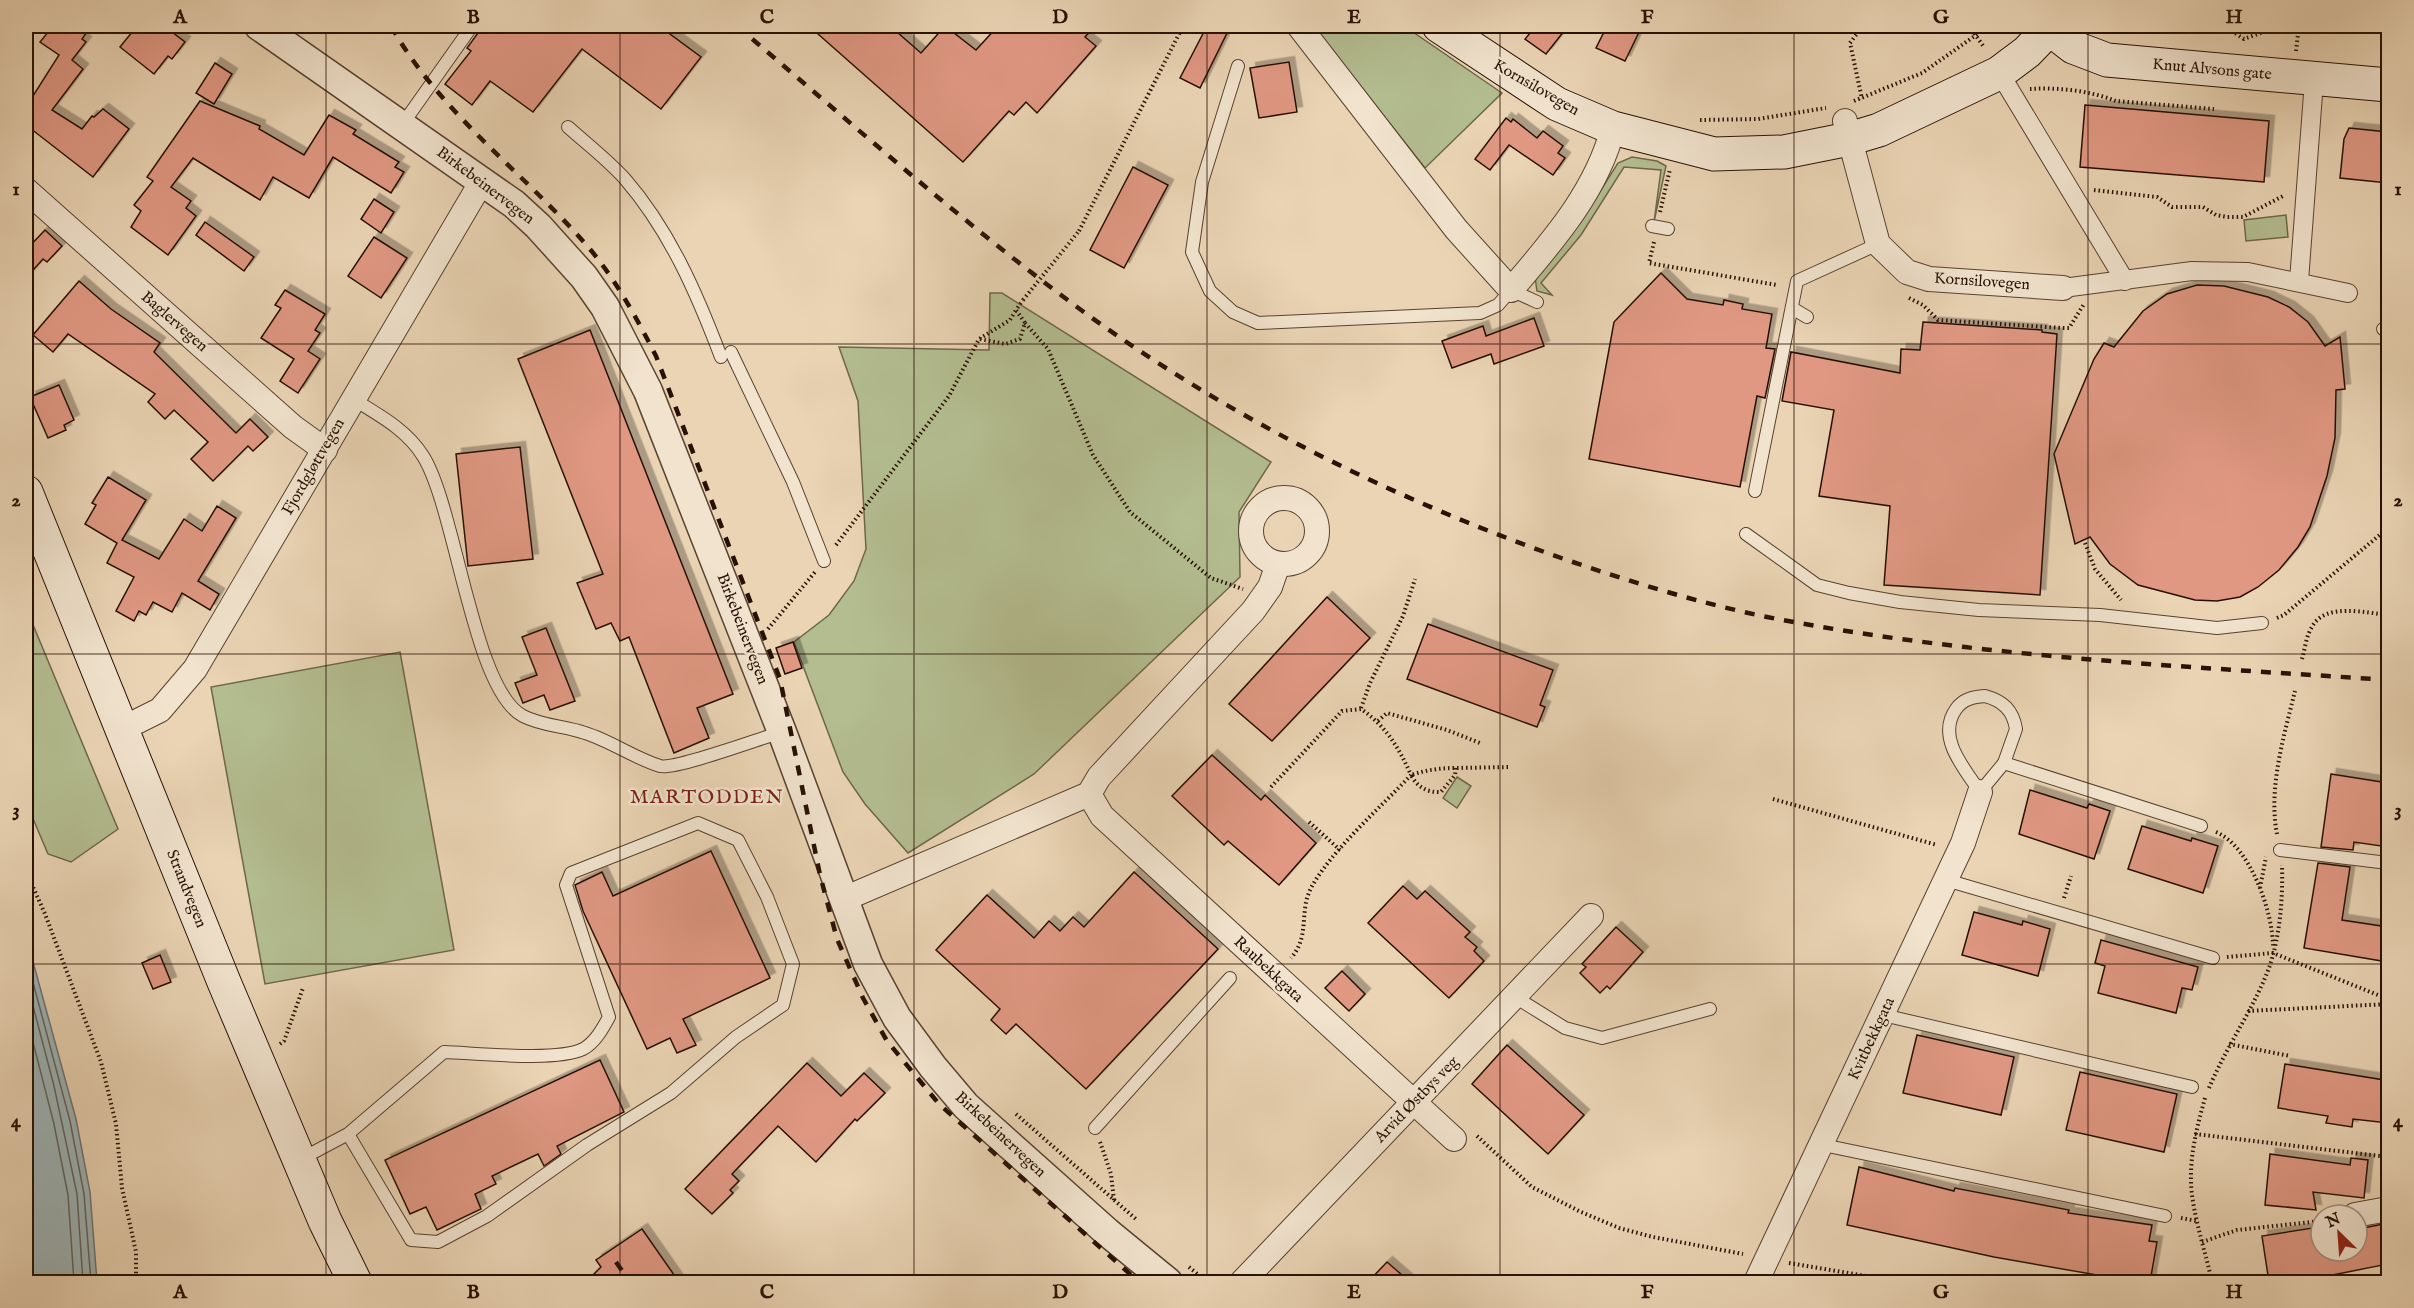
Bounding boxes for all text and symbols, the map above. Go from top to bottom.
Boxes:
text: A [172,5,188,30]
text: B [466,5,480,30]
text: C [760,5,774,30]
text: D [1052,5,1068,30]
text: E [1347,5,1361,30]
text: F [1641,5,1654,30]
text: G [1933,5,1950,30]
text: H [2225,5,2243,30]
street label: Kornsilovegen [1489,55,1583,121]
street label: Knut Alvsons gate [2152,55,2272,85]
street label: Birkebeinervegen [432,143,538,230]
text: 1 [12,177,20,202]
text: 1 [2394,177,2402,202]
street label: Kornsilovegen [1933,269,2031,295]
street label: Baglervegen [136,287,212,357]
street label: Fjordgløttvegen [278,415,350,519]
text: 2 [11,488,21,513]
text: 2 [2393,488,2403,513]
street label: Birkebeinervegen [712,571,773,688]
district label: MARTODDEN [630,785,784,810]
text: 3 [12,798,20,823]
text: 3 [2394,798,2402,823]
street label: Strandvegen [161,847,211,931]
street label: Raubekkgata [1229,933,1307,1007]
street label: Kvitbekkgata [1844,994,1900,1084]
street label: Arvid Østbys veg [1370,1052,1464,1148]
street label: Birkebeinervegen [950,1088,1050,1183]
text: 4 [11,1109,22,1134]
text: 4 [2393,1109,2404,1134]
north arrow [2309,1203,2369,1263]
text: N [2322,1209,2344,1234]
text: A [172,1280,188,1305]
text: B [466,1280,480,1305]
text: C [760,1280,774,1305]
text: D [1052,1280,1068,1305]
text: E [1347,1280,1361,1305]
text: F [1641,1280,1654,1305]
text: G [1933,1280,1950,1305]
text: H [2225,1280,2243,1305]

